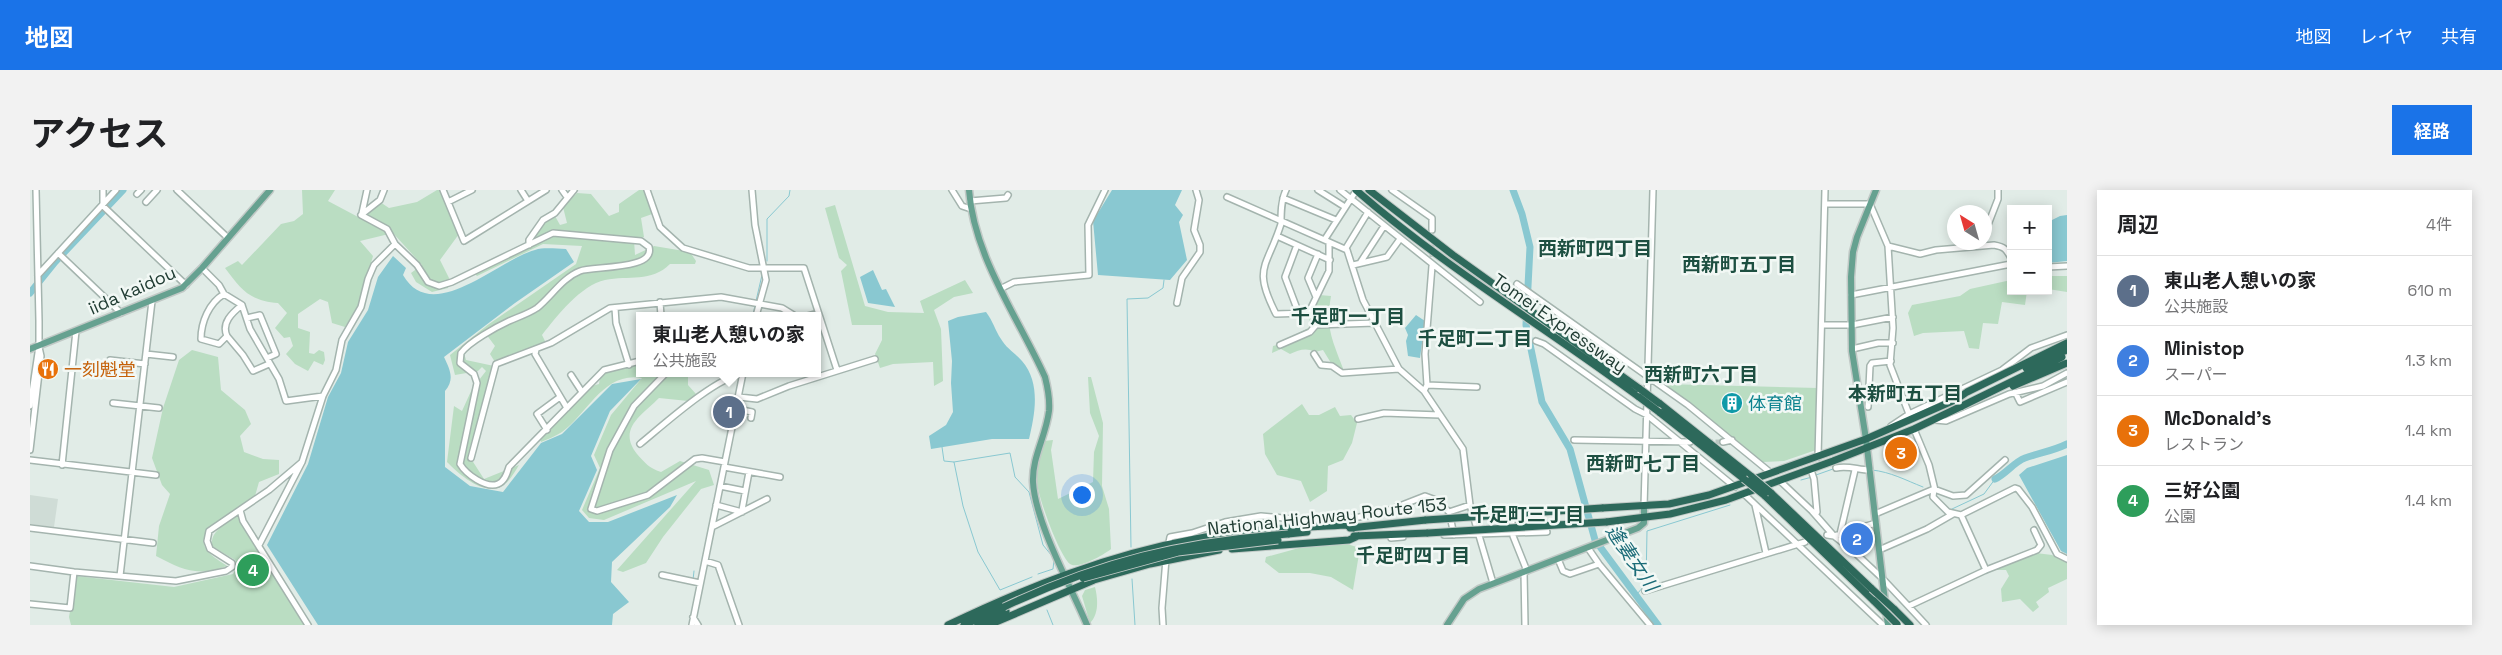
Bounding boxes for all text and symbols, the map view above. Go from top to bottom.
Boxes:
text: 地図 [25,22,73,53]
text: 地図 [2296,25,2332,48]
text: レイヤ [2360,25,2413,48]
text: 共有 [2441,25,2477,48]
button: 経路 [2392,105,2472,155]
text: アクセス [30,112,168,156]
north arrow [1947,205,1992,250]
map controls [2007,205,2052,295]
button: + [2007,205,2052,250]
text: 周辺 [2117,211,2159,238]
text: 4件 [2426,214,2452,235]
district label: 西新町四丁目 [1538,236,1652,261]
button: − [2007,250,2052,295]
district label: 西新町五丁目 [1682,252,1796,277]
street label: iida kaidou [85,261,179,319]
street label: Tomei Expressway [1488,268,1632,378]
text: 東山老人憩いの家 [2164,268,2316,293]
text: 1 [2129,280,2137,301]
text: 610 m [2407,280,2452,301]
text: 公共施設 [2164,296,2228,317]
district label: 千足町一丁目 [1291,304,1405,329]
popup [636,312,821,377]
text: 東山老人憩いの家 [652,322,805,347]
district label: 千足町二丁目 [1418,326,1532,351]
text: Ministop [2164,336,2244,361]
text: 公共施設 [652,350,717,371]
text: 2 [2128,350,2138,371]
text: 1.3 km [2405,350,2452,371]
restaurant icon: 一刻魁堂 [36,357,60,381]
place label: 一刻魁堂 [64,358,136,381]
district label: 西新町六丁目 [1644,362,1758,387]
text: スーパー [2164,364,2228,385]
district label: 本新町五丁目 [1848,381,1962,406]
building icon: 体育館 [1720,391,1744,415]
place label: 体育館 [1748,392,1802,415]
pin: 1 [713,393,745,431]
text: McDonald's [2164,406,2271,431]
text: 3 [2128,420,2138,441]
text: 1.4 km [2405,420,2452,441]
pin: 3 [1885,434,1917,472]
text: レストラン [2164,434,2244,455]
district label: 西新町七丁目 [1586,451,1700,476]
text: 三好公園 [2164,478,2240,503]
your location [1069,482,1095,508]
text: 4 [2128,490,2138,511]
text: 1.4 km [2405,490,2452,511]
street label: National Highway Route 153 [1206,492,1448,540]
district label: 千足町三丁目 [1470,502,1584,527]
text: 公園 [2164,506,2196,527]
water label: 逢妻女川 [1600,520,1665,598]
pin: 2 [1841,520,1873,558]
district label: 千足町四丁目 [1356,543,1470,568]
pin: 4 [237,551,269,589]

